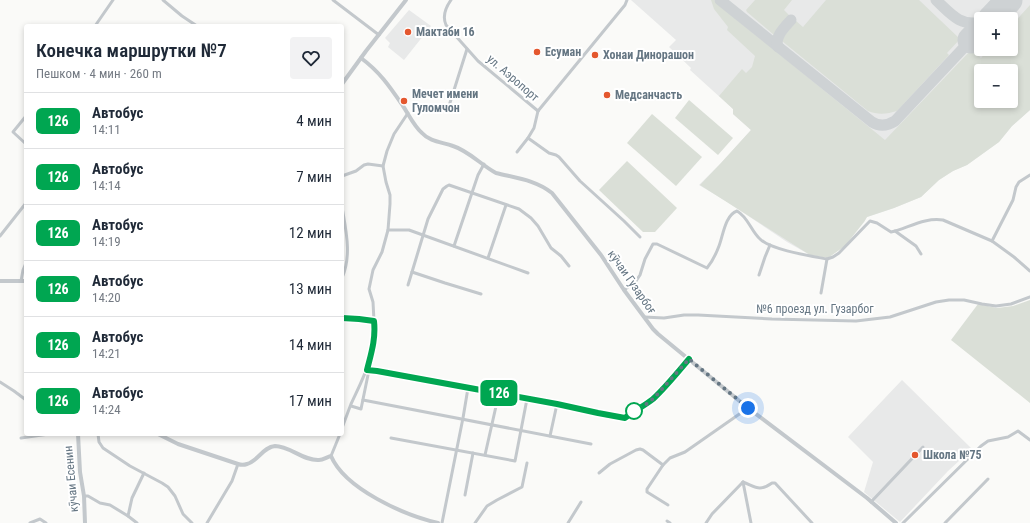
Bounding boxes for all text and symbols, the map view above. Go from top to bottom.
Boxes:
map controls [974,12,1018,108]
button: + [974,12,1018,56]
place label: Мактаби 16 [416,25,475,39]
marker: Мактаби 16 [403,27,413,37]
button: heart [290,37,332,79]
text: Конечка маршрутки №7 [36,39,227,62]
place label: Есуман [545,45,581,59]
marker: Есуман [532,47,542,57]
place label: Хонаи Динорашон [603,48,694,62]
marker: Хонаи Динорашон [590,50,600,60]
street label: ул. Аэропорт [484,52,542,104]
button: − [974,64,1018,108]
text: Пешком · 4 мин · 260 m [36,66,162,81]
place label: Мечет имени Гуломчон [412,87,478,115]
place label: Медсанчасть [615,88,682,102]
marker: Медсанчасть [602,90,612,100]
marker: Мечет имени Гуломчон [399,96,409,106]
text: Автобус [92,104,143,122]
text: 4 мин [296,112,332,130]
text: 126 [47,113,69,129]
text: 14:11 [92,122,121,137]
text: Автобус [92,160,143,178]
text: 7 мин [296,168,332,186]
text: 126 [47,169,69,185]
text: 14:14 [92,178,121,193]
text: Автобус [92,216,143,234]
text: 12 мин [289,224,332,242]
text: 126 [47,225,69,241]
text: 14:19 [92,234,121,249]
street label: кӯчаи Гузарбоғ [605,247,659,317]
text: Автобус [92,272,143,290]
text: 13 мин [289,280,332,298]
text: 126 [47,281,69,297]
text: 14:20 [92,290,121,305]
street label: №6 проезд ул. Гузарбог [756,302,874,316]
text: Автобус [92,328,143,346]
text: 14 мин [289,336,332,354]
text: 126 [47,337,69,353]
text: 14:21 [92,346,121,361]
line badge: 126 [476,380,522,406]
text: Автобус [92,384,143,402]
text: 126 [488,385,510,401]
text: 17 мин [289,392,332,410]
text: 126 [47,393,69,409]
your location [738,398,758,418]
text: 14:24 [92,402,121,417]
unlabelled marker [625,402,643,420]
street label: кӯчаи Есенин [61,445,81,513]
place label: Школа №75 [923,448,982,462]
marker: Школа №75 [910,450,920,460]

